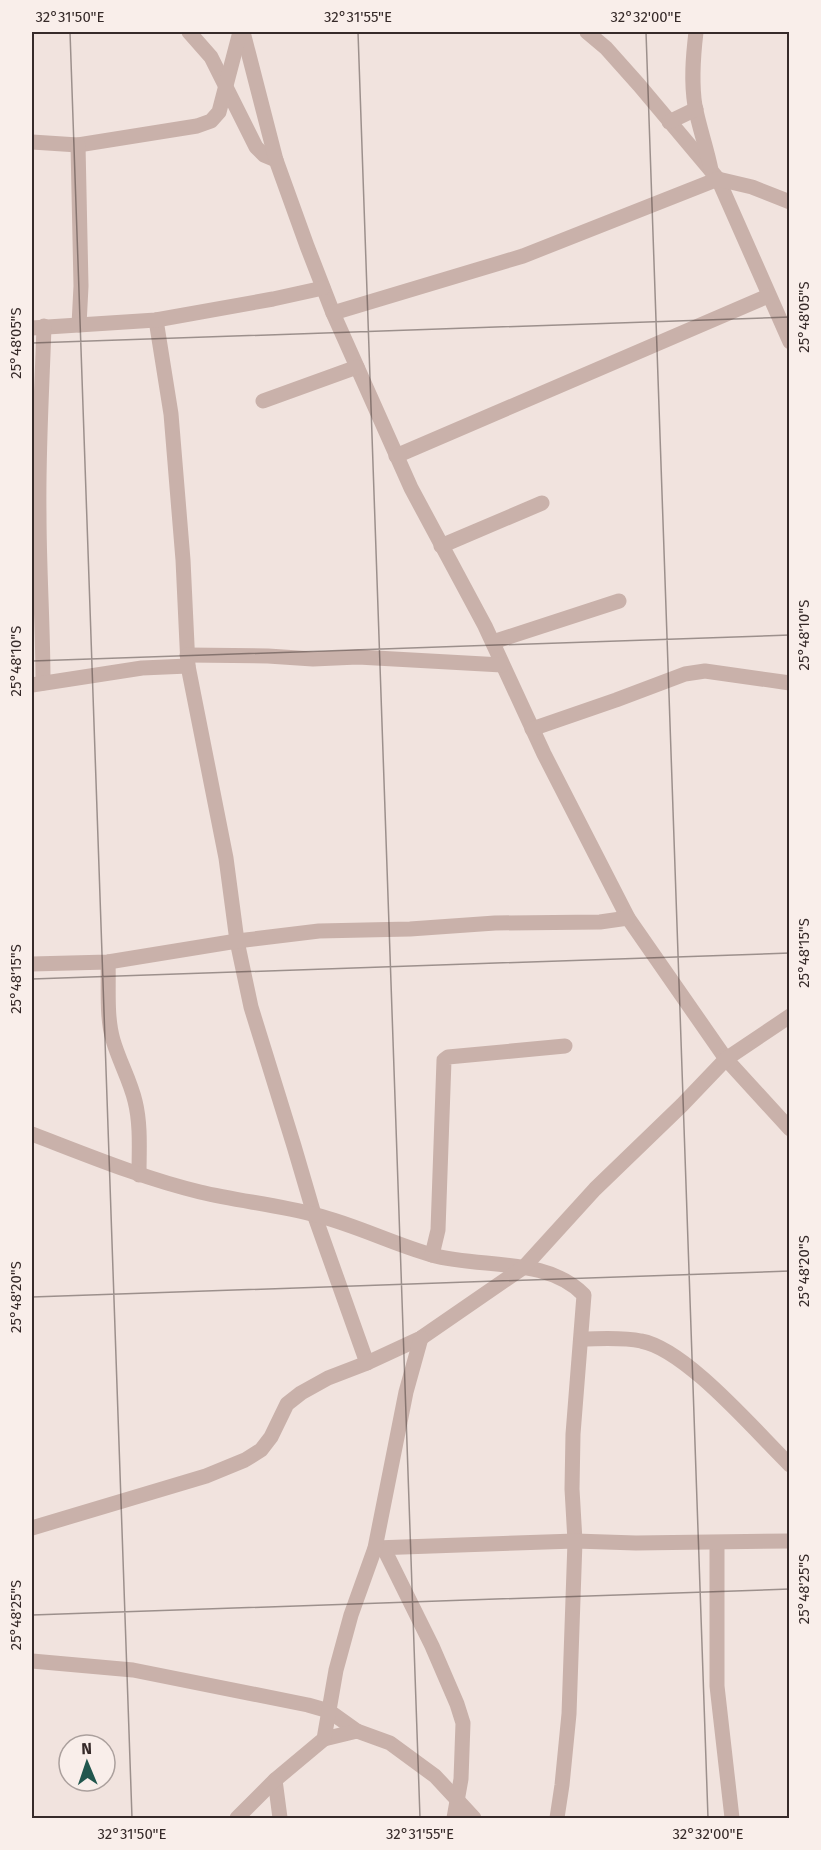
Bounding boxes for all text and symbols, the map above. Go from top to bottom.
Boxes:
text: 32°31'50"E [35,8,105,26]
text: 32°31'55"E [324,8,392,26]
text: 32°32'00"E [610,8,682,26]
text: 25°48'05"S [795,281,813,353]
text: 25°48'05"S [7,307,25,379]
text: 25°48'10"S [795,600,813,670]
text: 25°48'10"S [7,626,25,696]
text: 25°48'15"S [795,918,813,988]
text: 25°48'15"S [7,944,25,1014]
text: 25°48'20"S [795,1235,813,1307]
text: 25°48'20"S [7,1261,25,1333]
text: 25°48'25"S [795,1554,813,1624]
text: 25°48'25"S [7,1580,25,1650]
north arrow [57,1733,117,1793]
text: N [81,1739,92,1758]
text: 32°31'50"E [97,1825,167,1843]
text: 32°31'55"E [386,1825,454,1843]
text: 32°32'00"E [672,1825,744,1843]

